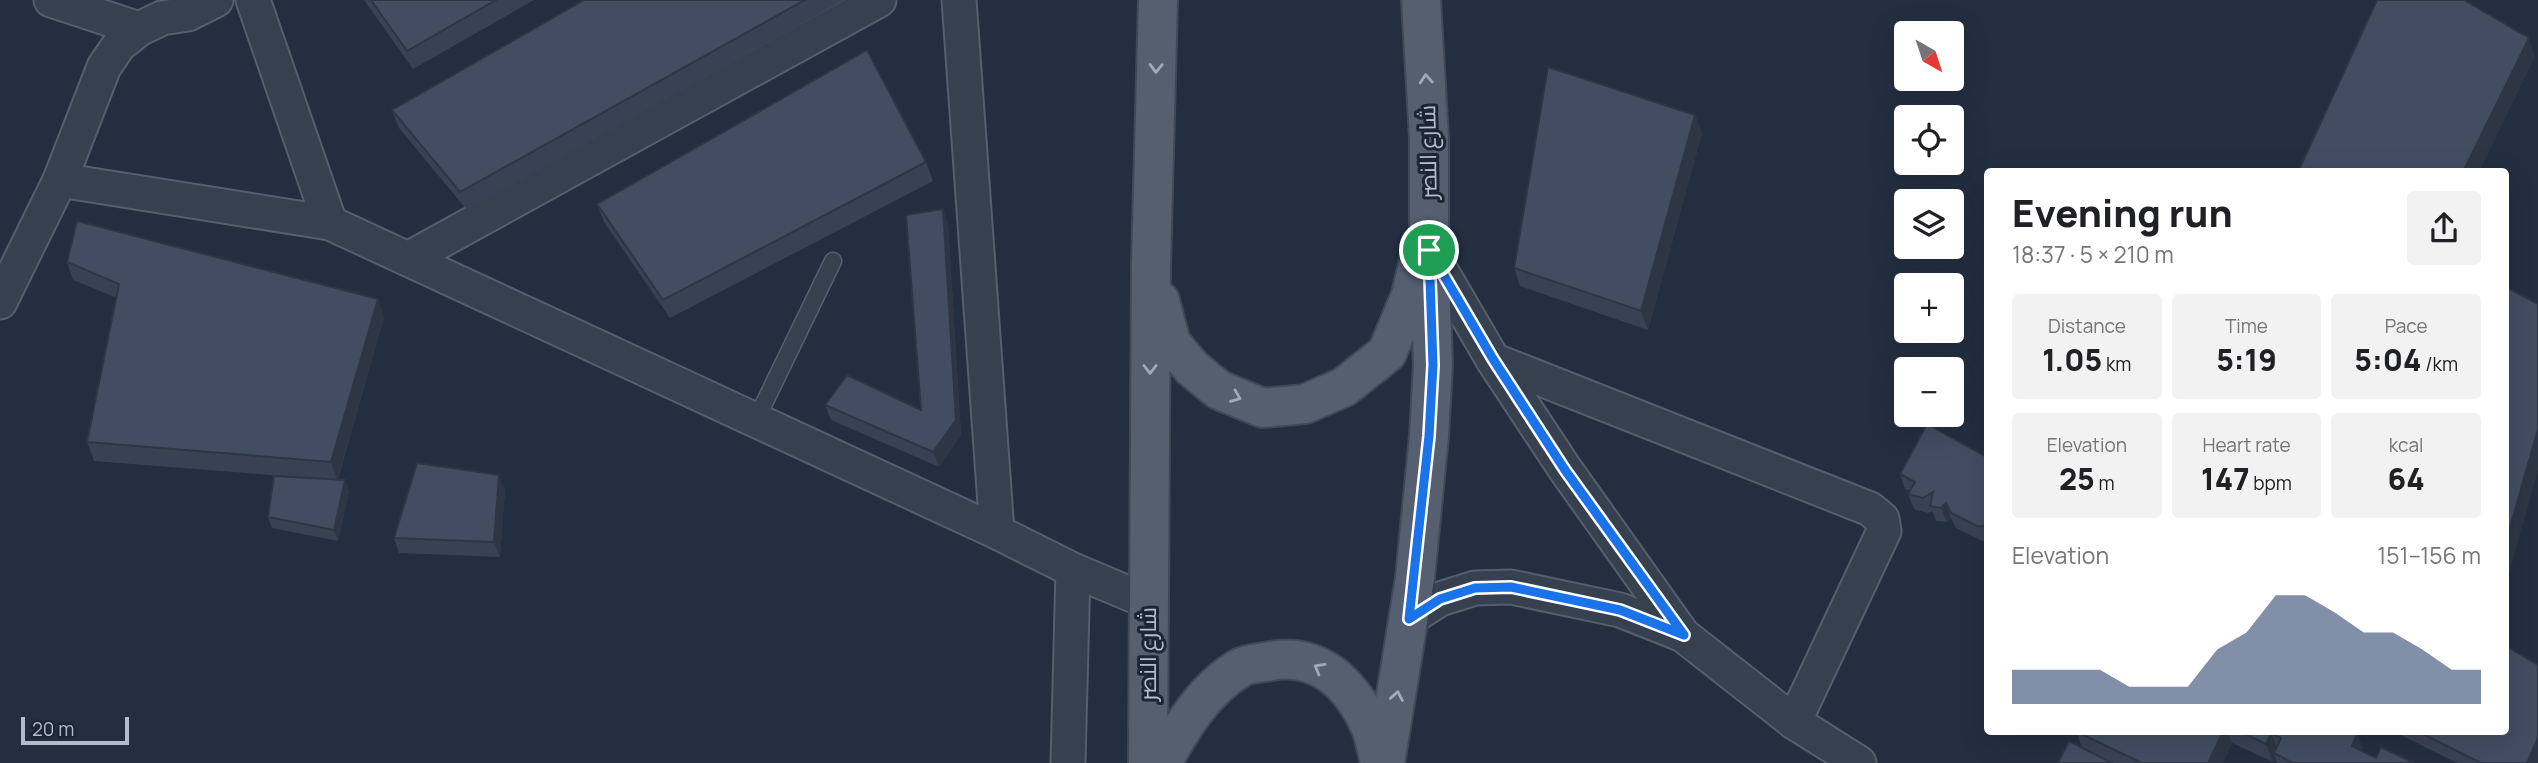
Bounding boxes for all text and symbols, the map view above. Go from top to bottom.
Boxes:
north arrow [1894,21,1964,91]
map controls [1894,21,1964,427]
one-way arrow [1148,63,1164,74]
one-way arrow [1418,73,1433,84]
street label: شارع النصر [1410,105,1445,201]
button: locate [1894,105,1964,175]
text: Evening run [2012,186,2233,238]
button: layers [1894,189,1964,259]
button: share [2407,191,2481,265]
pin [1399,220,1459,280]
icon: arrive [1410,231,1448,269]
text: 18:37 · 5 × 210 m [2012,238,2174,270]
button: + [1894,273,1964,343]
text: Distance [2048,313,2126,339]
text: Time [2225,313,2268,339]
text: Pace [2385,313,2428,339]
text: 1.05 [2042,339,2102,380]
text: 5:19 [2216,339,2277,380]
text: 5:04 [2354,339,2421,380]
text: km [2102,351,2131,377]
text: /km [2421,351,2458,377]
button: − [1894,357,1964,427]
one-way arrow [1143,364,1158,375]
one-way arrow [1230,389,1242,403]
text: Elevation [2047,432,2127,458]
text: Heart rate [2202,432,2291,458]
text: kcal [2389,432,2424,458]
text: 25 [2059,458,2095,499]
text: 147 [2201,458,2249,499]
text: 64 [2388,458,2425,499]
text: m [2095,470,2115,496]
text: bpm [2249,470,2292,496]
text: Elevation [2012,539,2109,571]
text: 151–156 m [2377,539,2481,571]
street label: شارع النصر [1131,607,1164,703]
one-way arrow [1314,663,1327,676]
one-way arrow [1388,690,1403,702]
scale bar [21,714,130,746]
text: 20 m [32,716,74,742]

